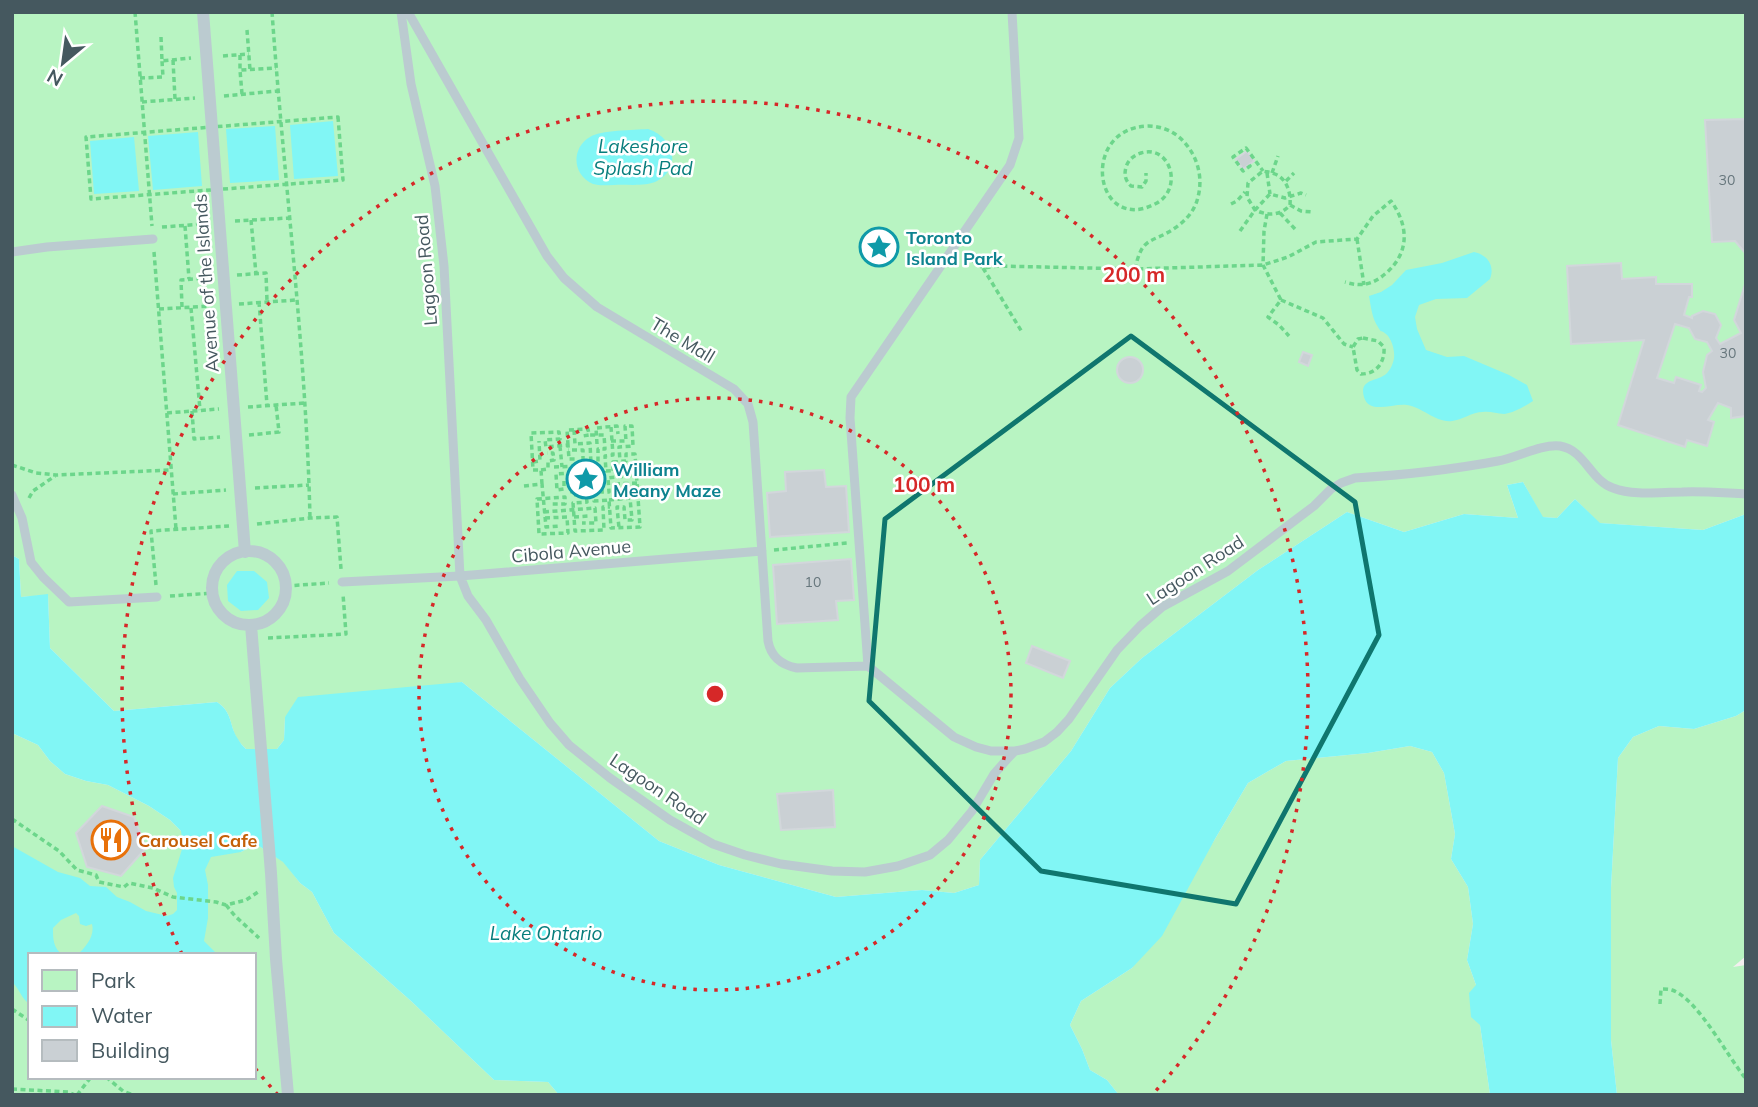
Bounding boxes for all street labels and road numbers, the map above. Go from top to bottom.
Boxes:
street label: Avenue of the Islands [188,193,224,373]
street label: Lagoon Road [410,214,442,326]
street label: The Mall [647,312,719,368]
street label: Lagoon Road [1142,530,1248,610]
street label: Cibola Avenue [510,534,632,568]
street label: Lagoon Road [605,748,711,830]

